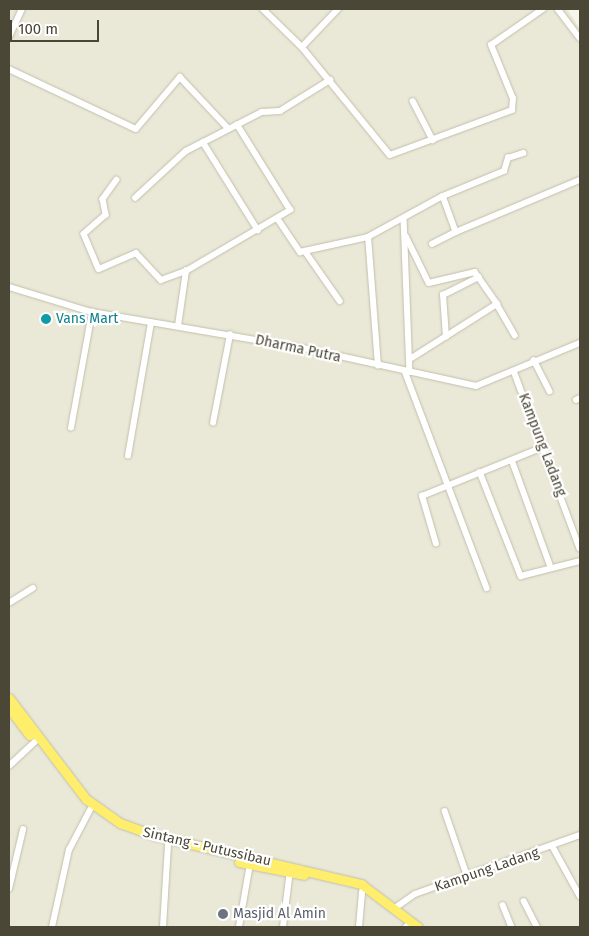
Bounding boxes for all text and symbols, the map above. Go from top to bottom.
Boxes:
scale bar [12,10,101,42]
text: 100 m [18,20,58,38]
place label: Vans Mart [56,311,118,327]
marker: Vans Mart [40,313,52,325]
street label: Dharma Putra [254,332,342,366]
street label: Kampung Ladang [515,391,569,499]
street label: Sintang - Putussibau [141,824,273,870]
street label: Kampung Ladang [433,844,541,896]
place label: Masjid Al Amin [233,906,326,922]
marker: Masjid Al Amin [217,908,229,920]

